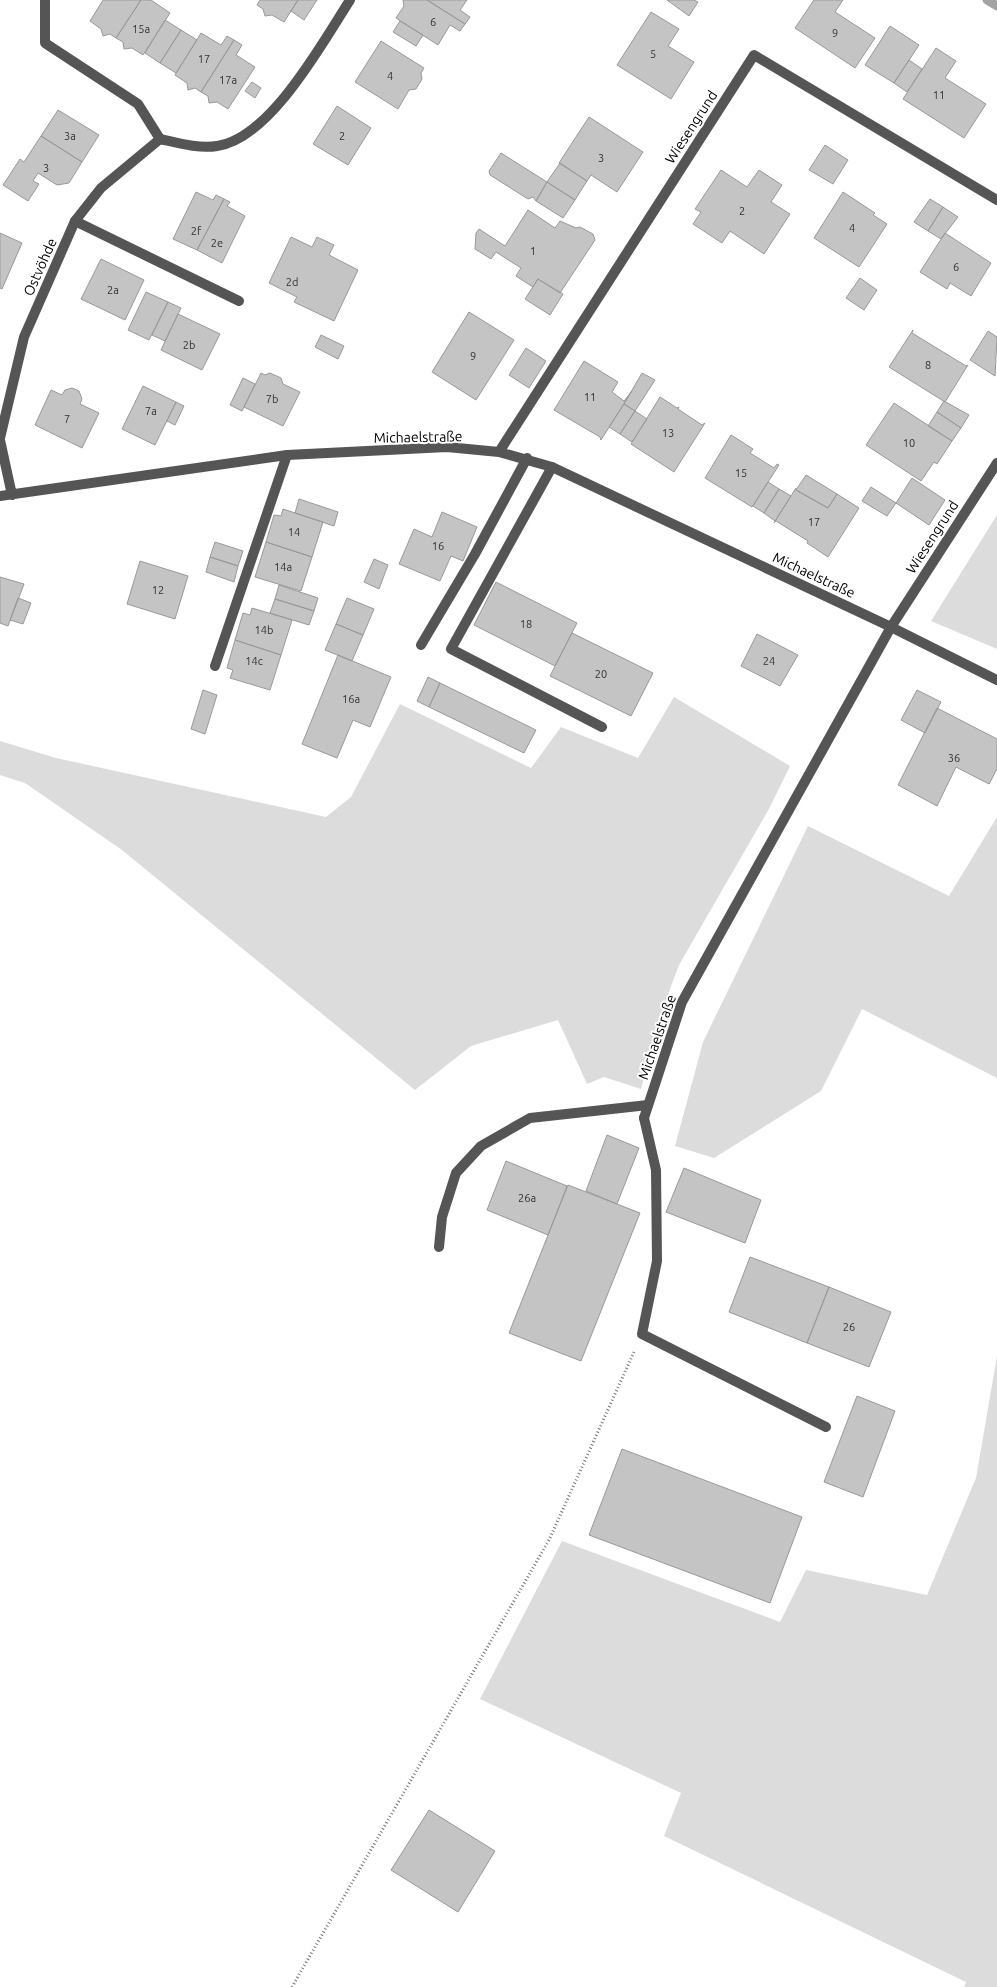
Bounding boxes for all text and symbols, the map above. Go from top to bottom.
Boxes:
house number: 6 [430,16,436,28]
house number: 15a [132,23,150,35]
house number: 9 [832,27,838,39]
house number: 5 [650,48,656,60]
house number: 17 [198,53,210,65]
house number: 4 [387,70,393,82]
house number: 17a [219,74,237,86]
street label: Wiesengrund [661,88,721,166]
house number: 11 [933,89,945,101]
house number: 3a [64,130,76,142]
house number: 2 [339,130,345,142]
house number: 3 [598,152,604,164]
house number: 3 [43,162,49,174]
house number: 2 [739,205,745,217]
house number: 4 [849,222,855,234]
house number: 2f [191,225,202,237]
street label: Ostvöhde [20,236,60,298]
house number: 2e [211,237,223,249]
house number: 1 [530,245,536,257]
house number: 6 [953,261,959,273]
house number: 2d [286,276,298,288]
house number: 2a [107,284,119,296]
house number: 2b [183,339,195,351]
house number: 9 [470,350,476,362]
house number: 8 [925,359,931,371]
house number: 11 [584,391,596,403]
house number: 7b [266,393,278,405]
house number: 7a [145,405,157,417]
house number: 7 [64,413,70,425]
house number: 13 [662,427,674,439]
street label: Michaelstraße [373,428,463,446]
house number: 10 [903,437,915,449]
house number: 15 [735,467,747,479]
street label: Wiesengrund [902,498,962,576]
house number: 17 [808,516,820,528]
house number: 14 [288,526,300,538]
house number: 16 [432,540,444,552]
street label: Michaelstraße [770,549,858,601]
house number: 14a [274,561,292,573]
house number: 12 [152,584,164,596]
house number: 18 [520,618,532,630]
house number: 14b [255,624,273,636]
house number: 14c [245,655,263,667]
house number: 24 [763,655,775,667]
house number: 20 [595,668,607,680]
house number: 16a [342,693,360,705]
house number: 36 [948,752,960,764]
street label: Michaelstraße [635,992,679,1082]
house number: 26a [518,1192,536,1204]
house number: 26 [843,1321,855,1333]

